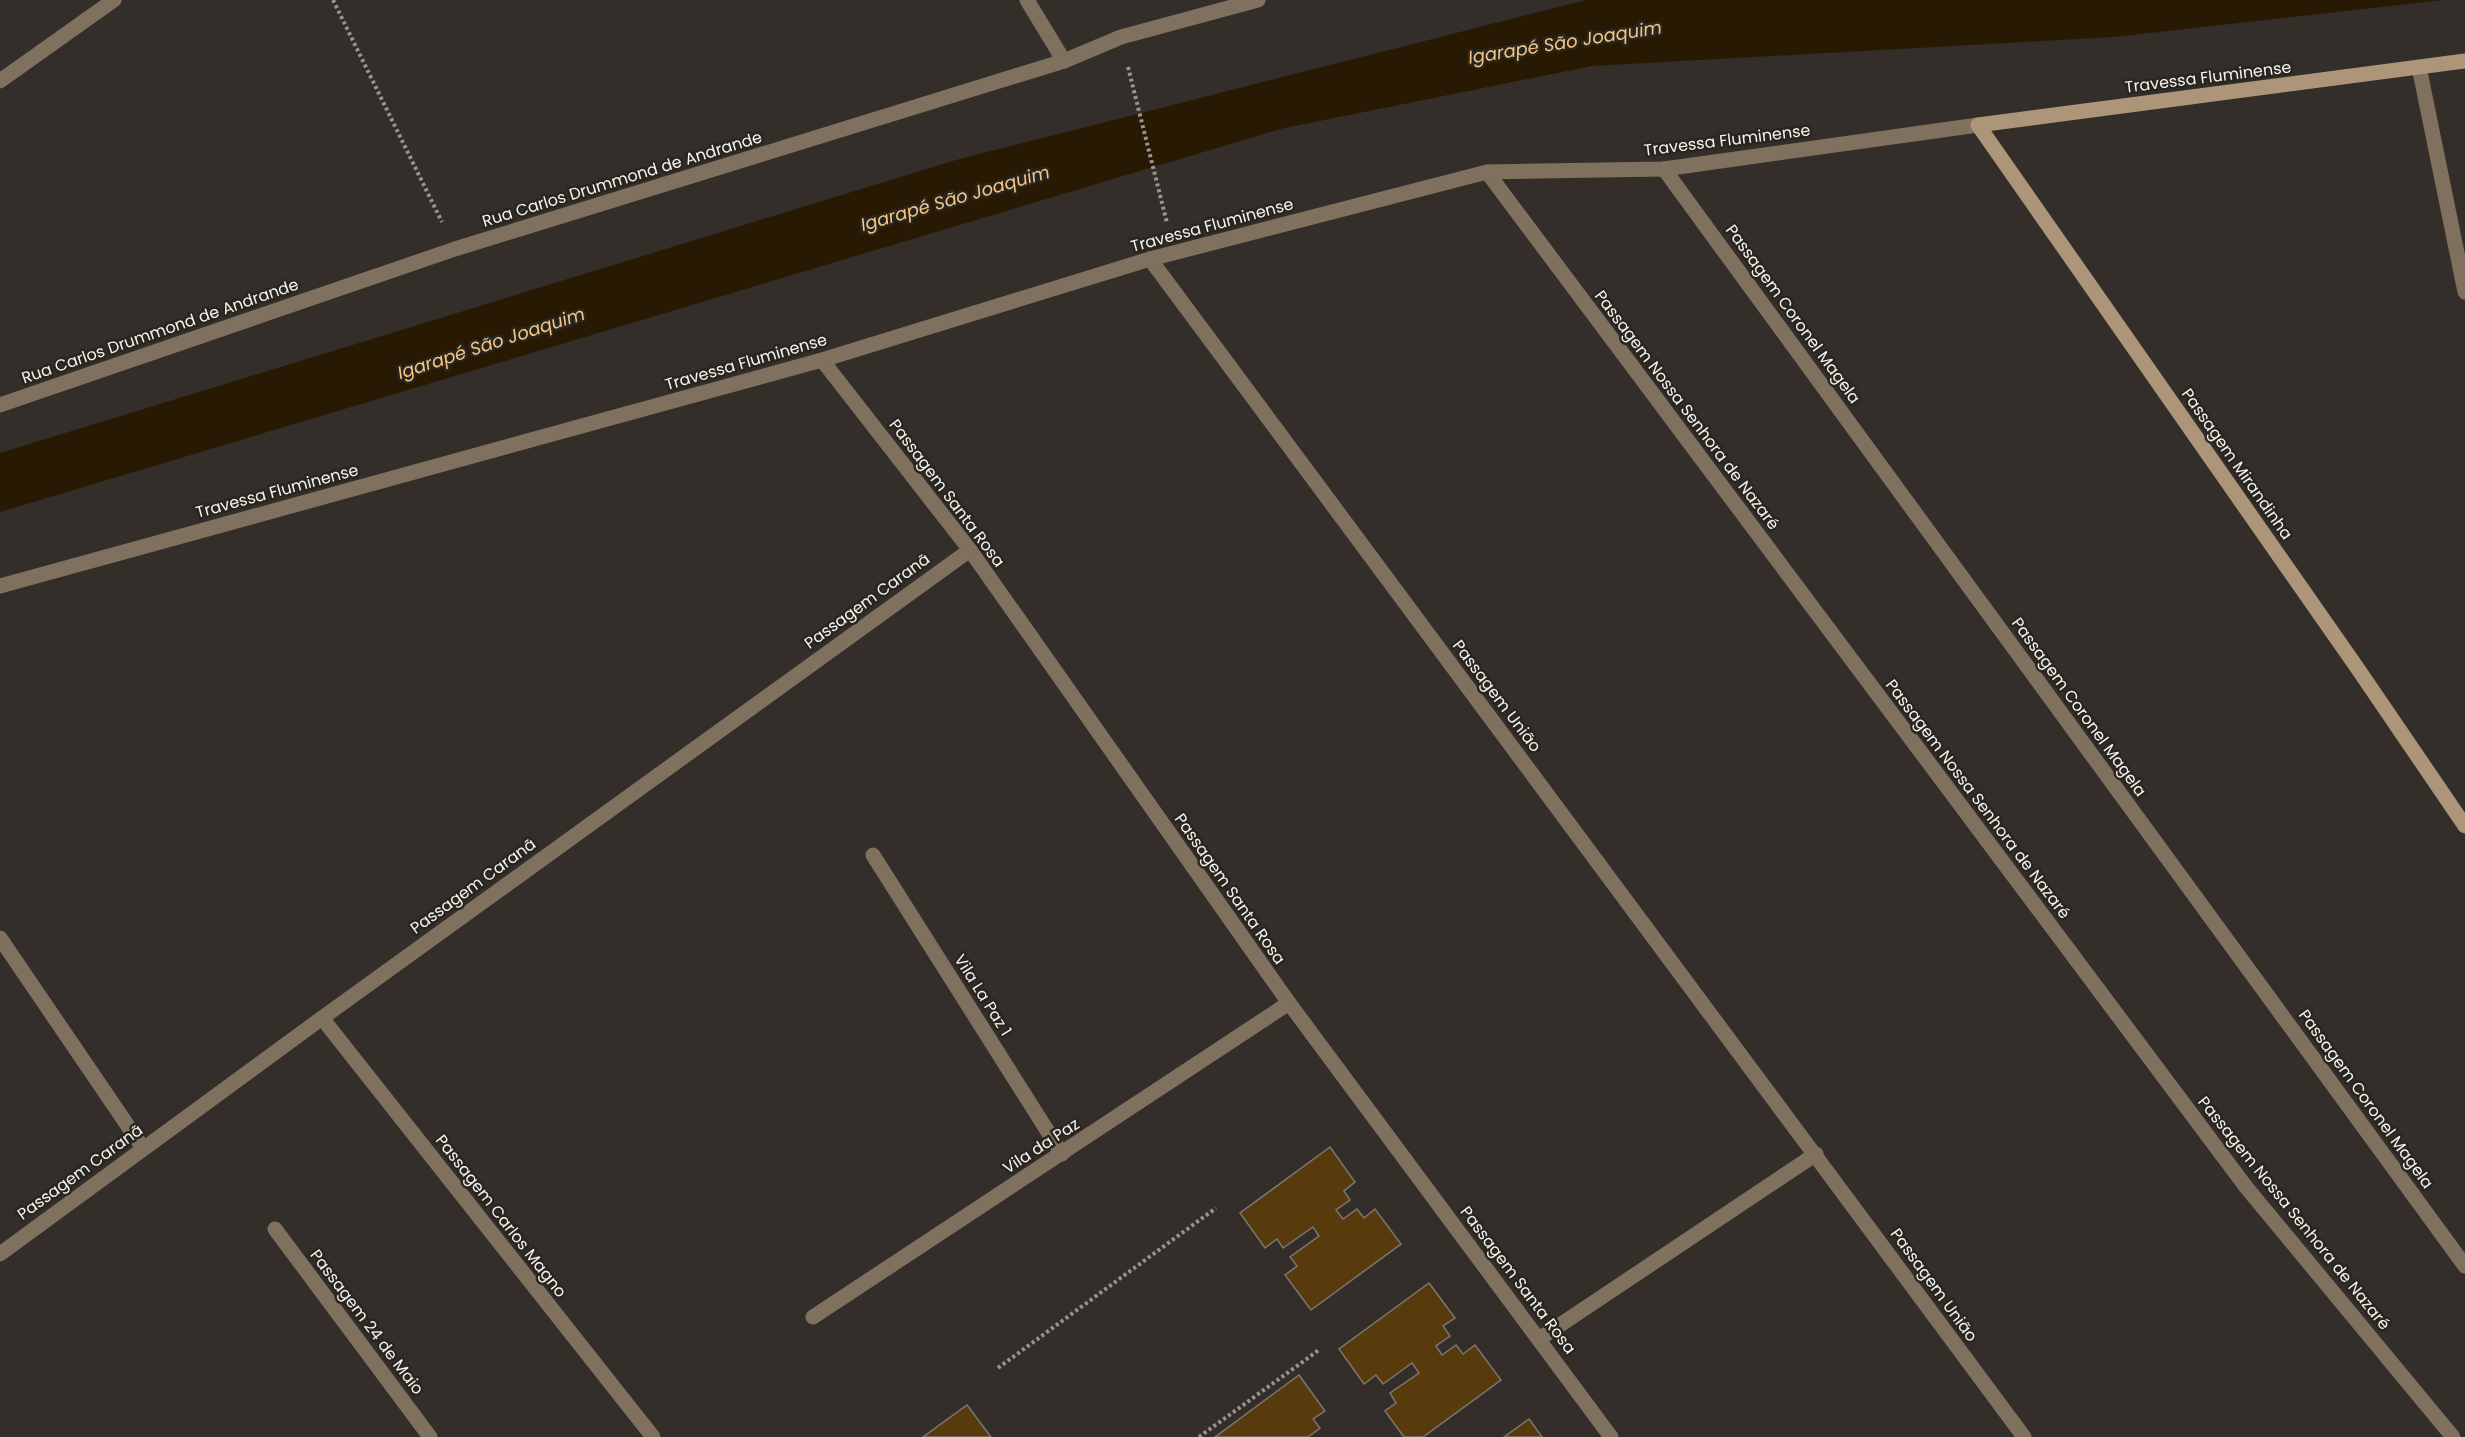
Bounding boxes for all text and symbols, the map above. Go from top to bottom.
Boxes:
water label: Igarapé São Joaquim [1466,14,1664,70]
street label: Travessa Fluminense [2123,55,2293,99]
street label: Travessa Fluminense [1642,118,1812,162]
street label: Rua Carlos Drummond de Andrande [479,125,765,233]
water label: Igarapé São Joaquim [857,159,1053,237]
street label: Travessa Fluminense [1128,192,1296,258]
street label: Passagem Coronel Magela [1720,220,1866,408]
street label: Rua Carlos Drummond de Andrande [18,273,302,389]
street label: Passagem Nossa Senhora de Nazaré [1589,285,1785,535]
water label: Igarapé São Joaquim [394,301,588,385]
street label: Travessa Fluminense [662,328,830,396]
street label: Passagem Mirandinha [2176,384,2298,544]
street label: Passagem Santa Rosa [884,414,1010,572]
street label: Travessa Fluminense [193,458,361,524]
street label: Passagem Caranã [800,548,934,654]
street label: Passagem Coronel Magela [2006,613,2152,801]
street label: Passagem União [1447,635,1547,757]
street label: Passagem Nossa Senhora de Nazaré [1880,674,2076,924]
street label: Passagem Santa Rosa [1169,809,1291,969]
street label: Passagem Caranã [406,833,540,939]
street label: Vila La Paz 1 [949,950,1017,1040]
street label: Passagem Coronel Magela [2293,1005,2439,1193]
street label: Passagem Nossa Senhora de Nazaré [2192,1091,2396,1335]
street label: Vila da Paz [998,1113,1084,1179]
street label: Passagem Caranã [13,1119,147,1225]
street label: Passagem Carlos Magno [430,1130,572,1302]
street label: Passagem Santa Rosa [1455,1201,1581,1359]
street label: Passagem União [1885,1224,1983,1346]
street label: Passagem 24 de Maio [305,1245,429,1399]

